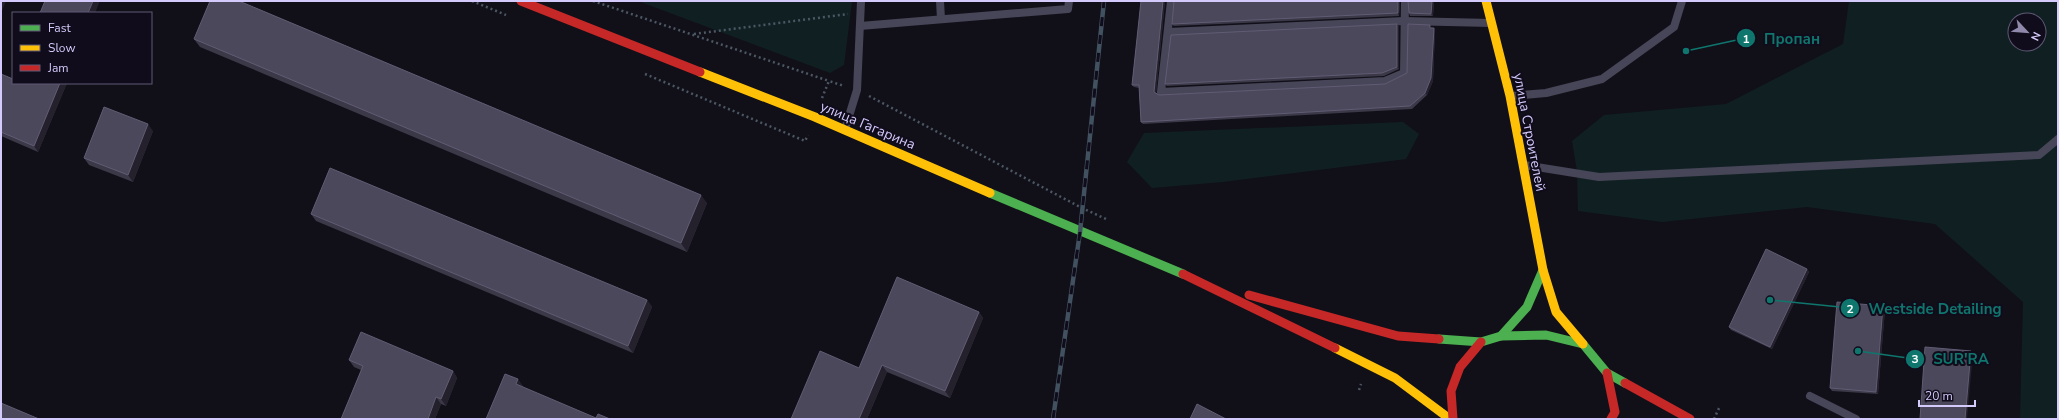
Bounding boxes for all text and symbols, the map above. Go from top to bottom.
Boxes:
legend [12,12,152,84]
north arrow [2007,12,2047,52]
text: Fast [48,20,71,36]
callout: Пропан [1736,25,1828,52]
text: Пропан [1764,29,1820,49]
text: N [2027,29,2044,43]
text: 1 [1742,31,1750,47]
text: Slow [48,40,76,56]
text: Jam [47,60,69,76]
street label: улица Строителей [1509,71,1550,193]
street label: улица Гагарина [817,97,918,154]
callout: Westside Detailing [1840,295,2009,322]
text: Westside Detailing [1869,299,2001,319]
text: 2 [1846,301,1854,317]
callout: SUR'RA [1905,346,1997,373]
text: SUR'RA [1933,349,1990,369]
text: 3 [1911,351,1919,367]
scale bar [1919,382,1975,408]
text: 20 m [1925,388,1953,404]

